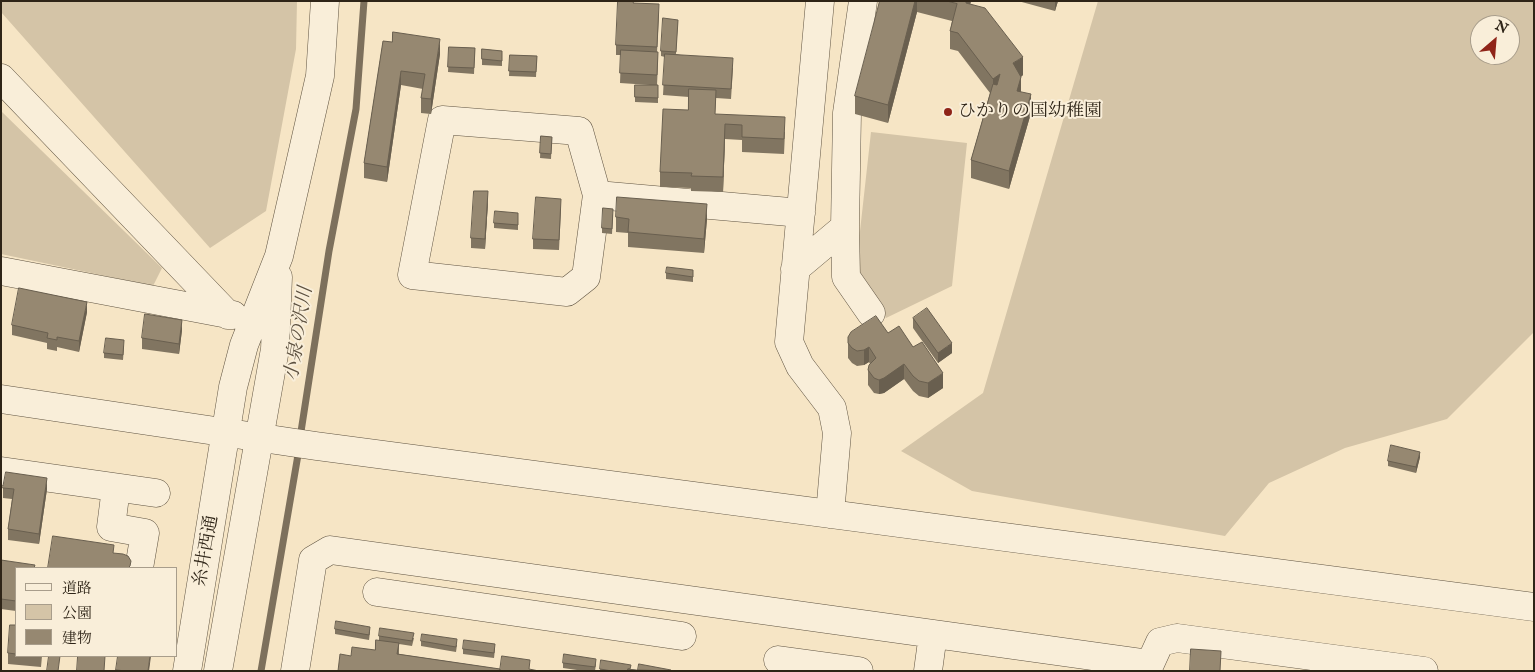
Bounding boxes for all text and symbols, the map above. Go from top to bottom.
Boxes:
north arrow [1470,15,1520,65]
text: N [1492,17,1511,38]
place label: ひかりの国幼稚園 [958,101,1102,123]
marker: ひかりの国幼稚園 [942,106,954,118]
water label: 小泉の沢川 [281,285,319,383]
street label: 糸井西通 [190,514,224,588]
legend [15,567,178,657]
text: 道路 [62,579,92,598]
text: 公園 [62,604,92,623]
text: 建物 [62,629,92,648]

